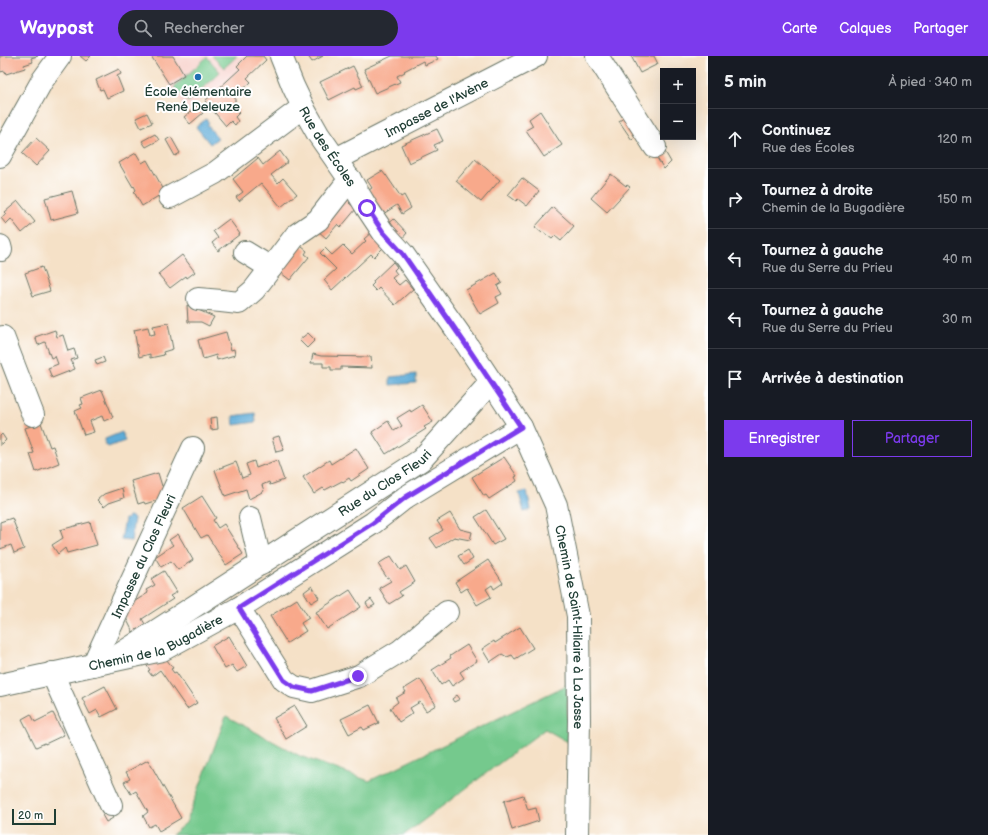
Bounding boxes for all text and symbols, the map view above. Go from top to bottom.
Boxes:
search box [118,10,398,46]
text: Waypost [20,17,94,40]
icon: search [132,17,154,39]
text: Rechercher [164,19,244,38]
text: Carte [782,20,817,37]
text: Calques [839,20,891,37]
text: Partager [913,20,968,37]
map controls [660,68,696,140]
button: + [660,68,696,104]
marker: École élémentaire René Deleuze [193,72,203,82]
text: 5 min [724,72,767,92]
text: À pied · 340 m [888,74,972,90]
street label: Impasse de l'Avène [383,75,492,141]
place label: École élémentaire René Deleuze [144,84,252,115]
street label: Rue des Écoles [295,104,359,190]
button: − [660,104,696,140]
text: Continuez [762,121,831,140]
icon: ahead [724,128,746,150]
text: 120 m [937,131,972,147]
text: Rue des Écoles [762,140,854,156]
text: Tournez à droite [762,181,873,200]
icon: right [724,188,746,210]
text: 150 m [938,191,972,207]
route start [358,199,376,217]
text: Chemin de la Bugadière [762,200,905,216]
text: Tournez à gauche [762,241,883,260]
icon: left [724,248,746,270]
text: 40 m [942,251,972,267]
text: Rue du Serre du Prieu [762,260,893,276]
text: Tournez à gauche [762,301,883,320]
icon: left [724,308,746,330]
text: 30 m [942,311,972,327]
text: Rue du Serre du Prieu [762,320,893,336]
icon: arrive [724,368,746,390]
text: Arrivée à destination [762,369,904,388]
button: Enregistrer [724,420,844,457]
button: Partager [852,420,972,457]
street label: Rue du Clos Fleuri [336,447,435,520]
street label: Impasse du Clos Fleuri [109,492,180,621]
street label: Chemin de Saint-Hilaire à La Jasse [551,524,586,729]
street label: Chemin de la Bugadière [87,611,226,675]
route end [349,667,367,685]
scale bar [12,807,56,826]
text: 20 m [18,809,43,822]

